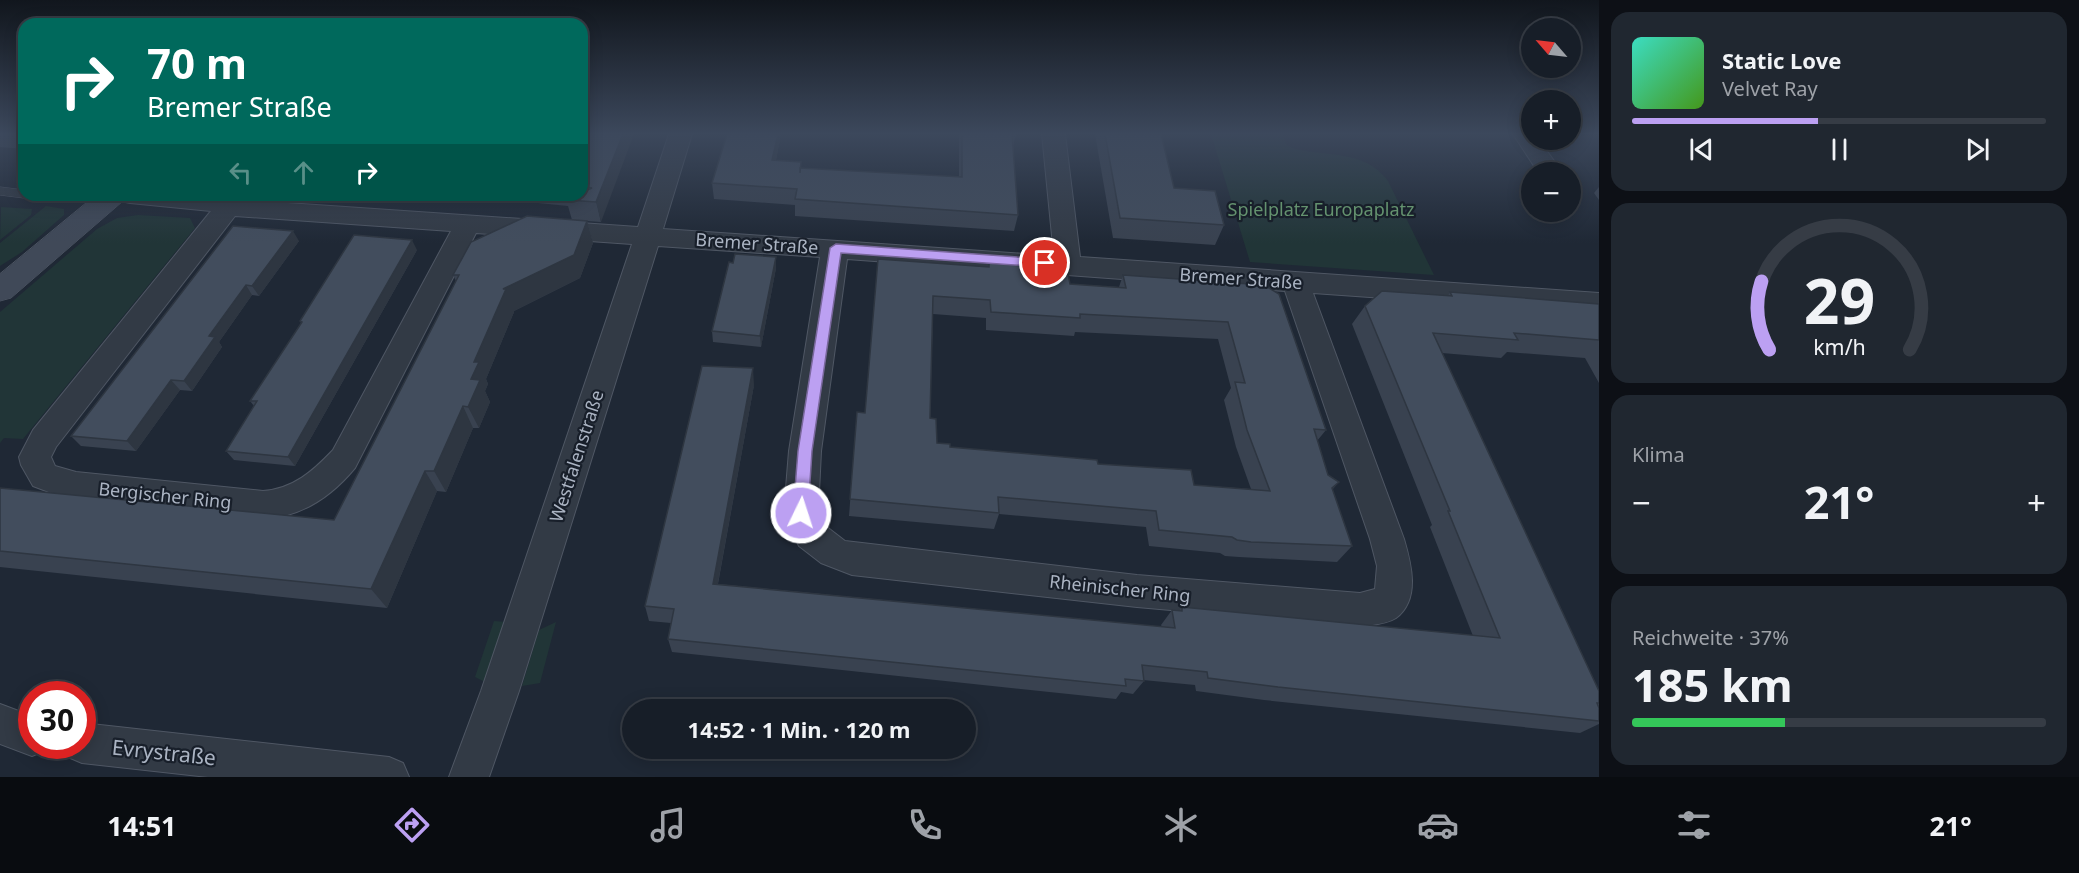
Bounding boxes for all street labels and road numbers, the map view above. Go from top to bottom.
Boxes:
street label: Bremer Straße [695,227,819,259]
street label: Bremer Straße [1179,262,1303,294]
street label: Westfalenstraße [543,387,609,525]
street label: Bergischer Ring [97,476,233,514]
street label: Rheinischer Ring [1048,569,1192,607]
street label: Evrystraße [111,733,217,771]

